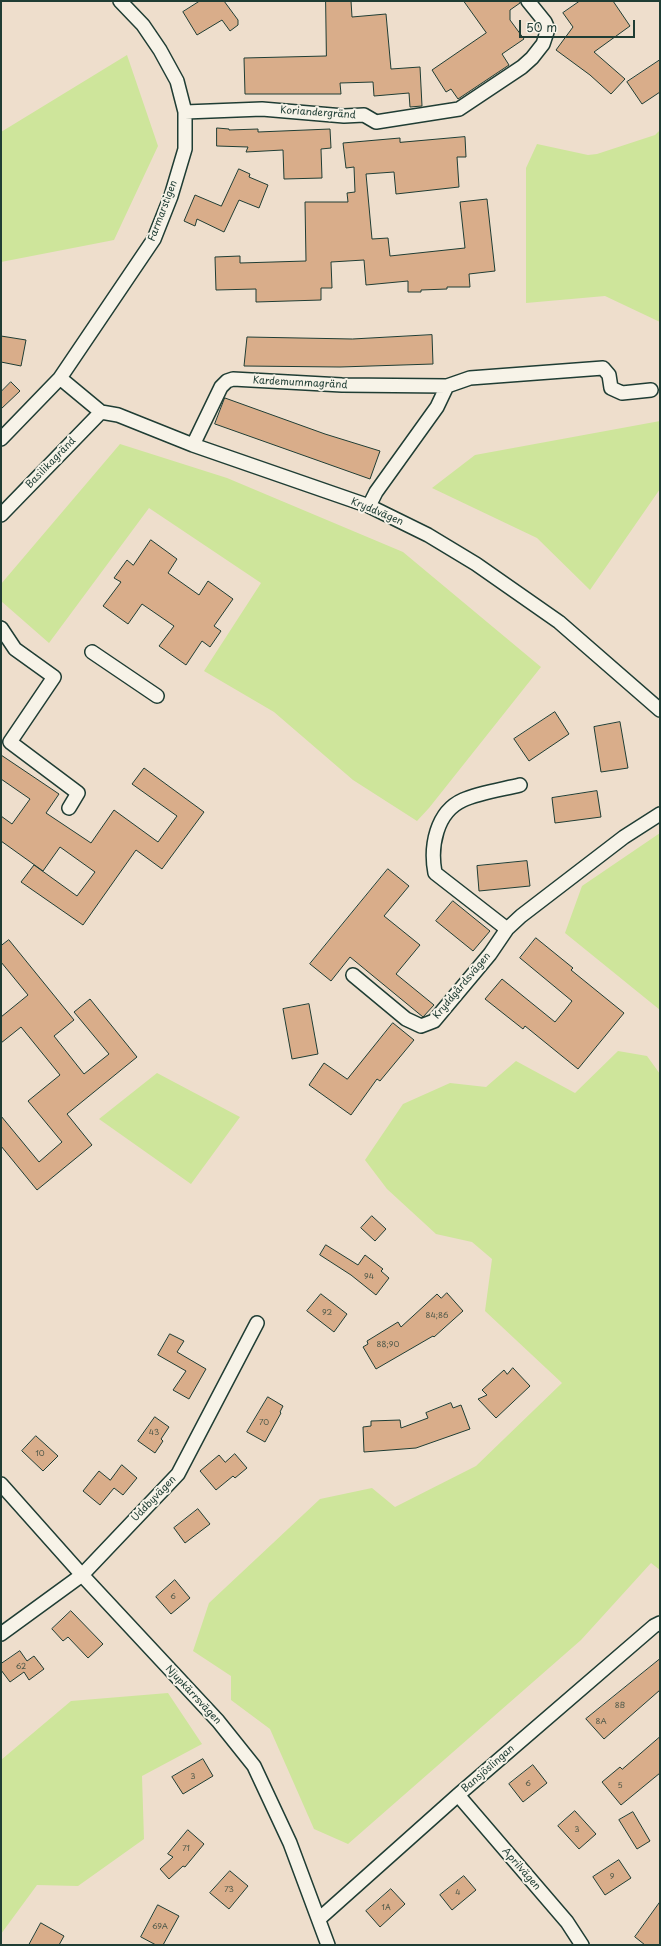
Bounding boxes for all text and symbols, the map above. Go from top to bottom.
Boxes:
scale bar [521,12,637,38]
text: 50 m [526,18,557,36]
street label: Koriandergränd [280,104,356,122]
street label: Farmarstigen [146,179,180,243]
street label: Kardemummagränd [252,375,348,391]
street label: Basilikagränd [24,435,78,491]
street label: Kryddvägen [349,496,405,528]
street label: Kryddgårdsvägen [431,950,493,1022]
house number: 94 [364,1272,374,1282]
house number: 92 [322,1308,332,1318]
house number: 84;86 [426,1311,448,1321]
house number: 88;90 [377,1340,399,1350]
house number: 70 [259,1418,269,1428]
house number: 43 [149,1428,159,1438]
house number: 10 [35,1449,45,1459]
street label: Uddbyvägen [129,1474,179,1524]
house number: 6 [170,1592,176,1602]
house number: 62 [16,1662,26,1672]
street label: Njupkärrsvägen [163,1663,223,1727]
house number: 8B [615,1701,625,1711]
house number: 8A [595,1717,607,1727]
street label: Bansjöslingan [459,1743,517,1795]
house number: 3 [190,1772,196,1782]
house number: 6 [525,1779,531,1789]
house number: 5 [617,1781,623,1791]
house number: 3 [574,1825,580,1835]
house number: 71 [182,1844,190,1854]
street label: Aprilvägen [499,1845,543,1893]
house number: 9 [610,1872,614,1882]
house number: 73 [224,1885,234,1895]
house number: 4 [455,1888,461,1898]
house number: 1A [381,1903,391,1913]
house number: 69A [152,1922,168,1932]

